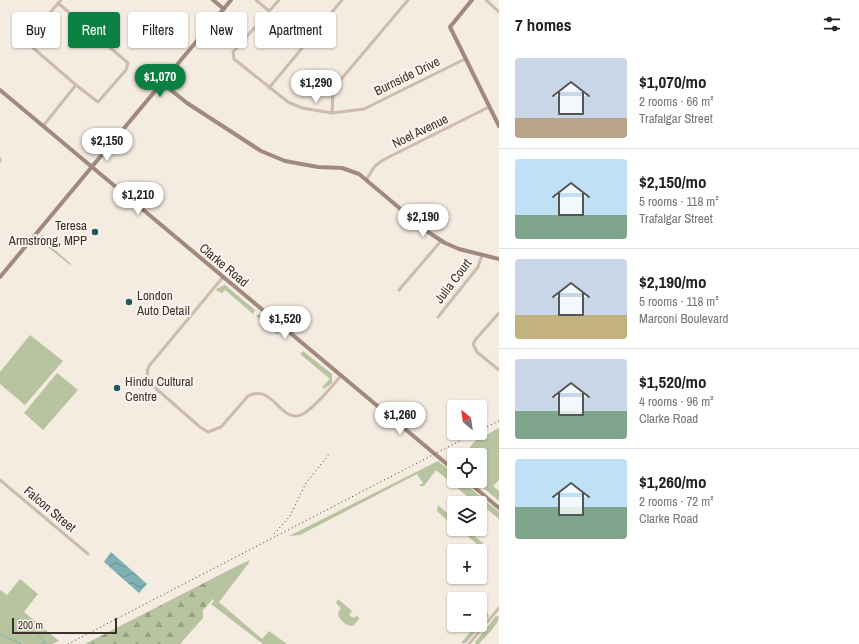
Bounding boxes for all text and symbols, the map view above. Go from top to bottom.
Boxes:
chip: Buy [12,12,60,48]
chip: Rent [68,12,120,48]
chip: Filters [128,12,188,48]
chip: New [196,12,247,48]
chip: Apartment [255,12,336,48]
text: 7 homes [515,13,572,36]
icon: filters [821,13,843,35]
street label: Burnside Drive [371,53,443,99]
pin: $1,070 [127,64,193,98]
text: $1,070 [144,68,176,85]
pin: $1,290 [283,70,349,104]
text: $1,070/mo [639,70,706,93]
text: $1,290 [300,74,332,91]
icon: home [547,74,595,122]
text: 2 rooms · 66 m² [639,93,714,110]
street label: Noel Avenue [389,110,451,152]
text: Trafalgar Street [639,110,713,127]
pin: $2,150 [74,128,140,162]
text: $2,150 [91,132,123,149]
text: $2,150/mo [639,170,706,193]
icon: home [547,175,595,223]
pin: $1,210 [105,182,171,216]
text: $1,210 [122,186,154,203]
text: 5 rooms · 118 m² [639,193,719,210]
pin: $2,190 [390,204,456,238]
text: $2,190 [407,208,439,225]
text: Trafalgar Street [639,210,713,227]
place label: Teresa Armstrong, MPP [8,217,87,249]
marker: Teresa Armstrong, MPP [90,227,100,237]
street label: Clarke Road [196,239,252,291]
street label: Julia Court [431,255,475,307]
text: $2,190/mo [639,270,706,293]
icon: home [547,275,595,323]
place label: London Auto Detail [136,287,190,319]
text: 5 rooms · 118 m² [639,293,719,310]
marker: London Auto Detail [124,297,134,307]
pin: $1,520 [252,306,318,340]
text: $1,520 [269,310,301,327]
text: Marconi Boulevard [639,310,728,327]
text: $1,520/mo [639,370,706,393]
place label: Hindu Cultural Centre [125,373,193,405]
icon: home [547,375,595,423]
marker: Hindu Cultural Centre [112,383,122,393]
text: 4 rooms · 96 m² [639,393,714,410]
north arrow [447,400,487,440]
map controls [447,400,487,632]
pin: $1,260 [367,402,433,436]
text: $1,260 [384,406,416,423]
text: Clarke Road [639,410,698,427]
button: locate [447,448,487,488]
text: $1,260/mo [639,470,706,493]
icon: home [547,475,595,523]
street label: Falcon Street [20,482,80,536]
text: 2 rooms · 72 m² [639,493,714,510]
button: layers [447,496,487,536]
text: Clarke Road [639,510,698,527]
button: + [447,544,487,584]
button: − [447,592,487,632]
scale bar [12,616,117,635]
text: 200 m [18,618,43,632]

